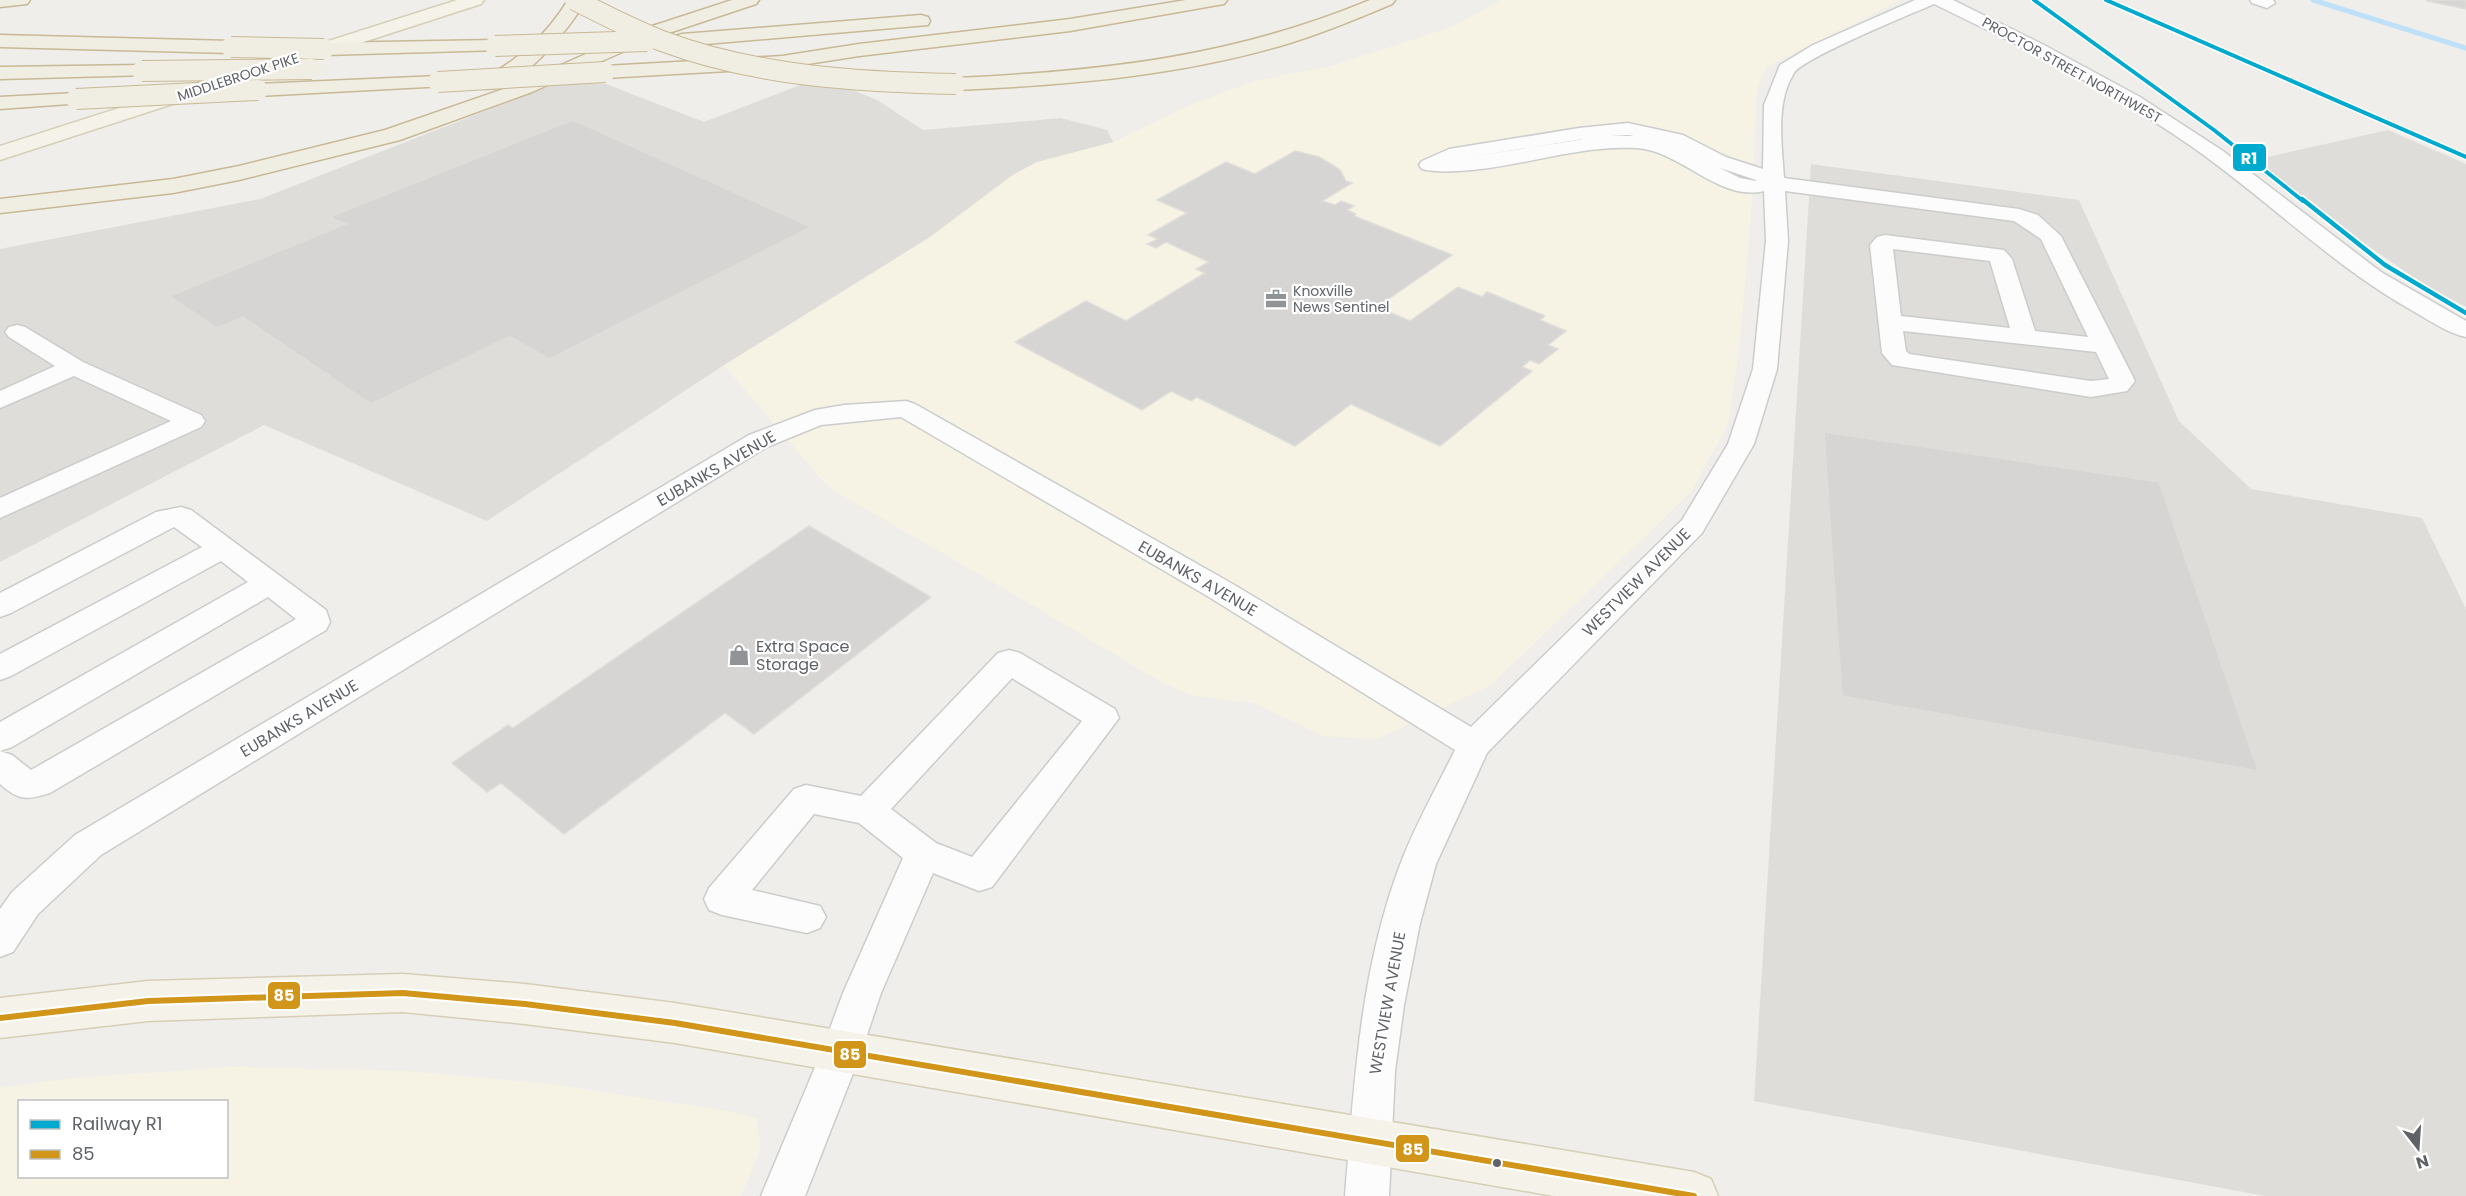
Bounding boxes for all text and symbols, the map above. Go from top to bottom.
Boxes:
street label: PROCTOR STREET NORTHWEST [1979,12,2166,128]
street label: MIDDLEBROOK PIKE [175,48,301,106]
line badge: R1 [2232,143,2267,172]
text: R1 [2241,147,2257,170]
place label: Knoxville News Sentinel [1293,281,1390,317]
office icon: Knoxville News Sentinel [1264,287,1288,311]
street label: EUBANKS AVENUE [652,425,780,512]
street label: WESTVIEW AVENUE [1577,523,1696,642]
street label: EUBANKS AVENUE [1134,535,1262,622]
place label: Extra Space Storage [756,635,849,676]
shop icon: Extra Space Storage [727,643,751,667]
street label: EUBANKS AVENUE [236,674,363,763]
street label: WESTVIEW AVENUE [1364,930,1411,1076]
line badge: 85 [267,981,301,1010]
text: 85 [274,984,294,1007]
line badge: 85 [833,1040,867,1069]
text: 85 [840,1043,860,1066]
legend [18,1100,228,1178]
text: Railway R1 [72,1111,163,1136]
north arrow [2388,1118,2448,1178]
line badge: 85 [1395,1134,1430,1163]
text: 85 [1403,1138,1423,1161]
text: 85 [72,1141,95,1166]
text: N [2413,1149,2431,1175]
unlabelled marker [1491,1157,1503,1169]

